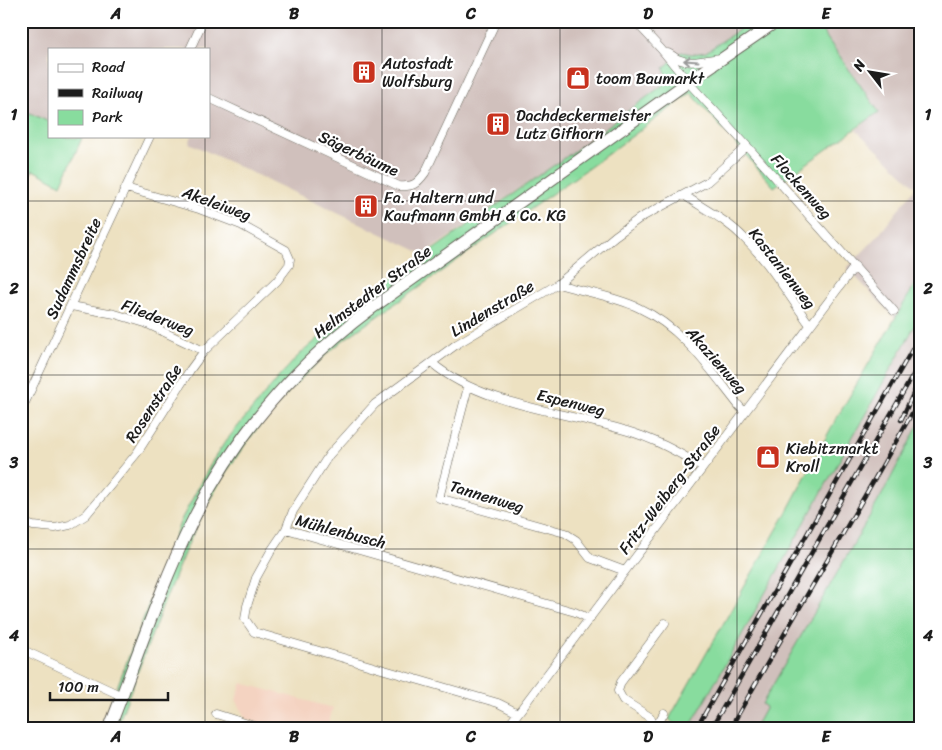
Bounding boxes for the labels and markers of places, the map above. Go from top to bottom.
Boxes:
place label: Autostadt Wolfsburg [381,49,453,96]
building icon: Autostadt Wolfsburg [351,59,377,85]
place label: toom Baumarkt [596,64,705,93]
shop icon: toom Baumarkt [565,65,591,91]
place label: Dachdeckermeister Lutz Gifhorn [516,101,652,148]
building icon: Dachdeckermeister Lutz Gifhorn [485,111,511,137]
place label: Fa. Haltern und Kaufmann GmbH & Co. KG [384,183,566,230]
building icon: Fa. Haltern und Kaufmann GmbH & Co. KG [353,193,379,219]
place label: Kiebitzmarkt Kroll [786,434,879,481]
shop icon: Kiebitzmarkt Kroll [755,444,781,470]

